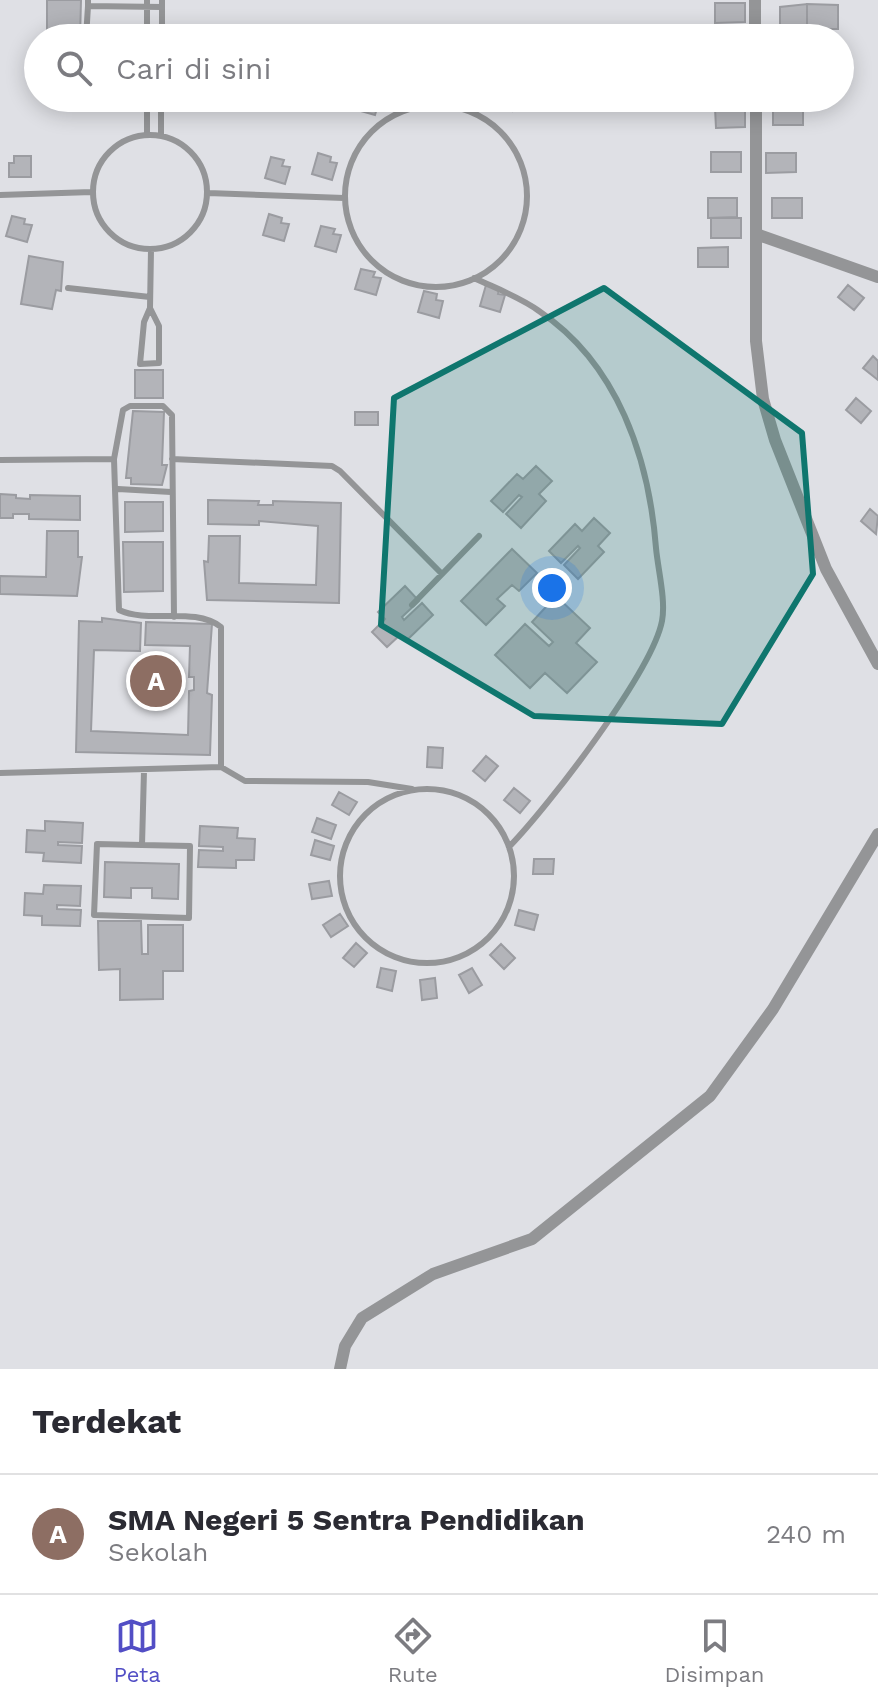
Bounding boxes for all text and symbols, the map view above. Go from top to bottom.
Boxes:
search box [24,24,854,112]
icon: search [52,46,96,90]
text: Cari di sini [116,51,271,86]
your location [532,568,572,608]
pin: A [130,651,182,711]
text: Terdekat [32,1401,181,1441]
text: SMA Negeri 5 Sentra Pendidikan [108,1502,585,1537]
text: A [49,1519,67,1549]
text: 240 m [766,1519,846,1549]
text: Sekolah [108,1537,208,1567]
tab: Peta [113,1614,161,1687]
tab: Rute [388,1614,438,1687]
tab: Disimpan [665,1614,764,1687]

